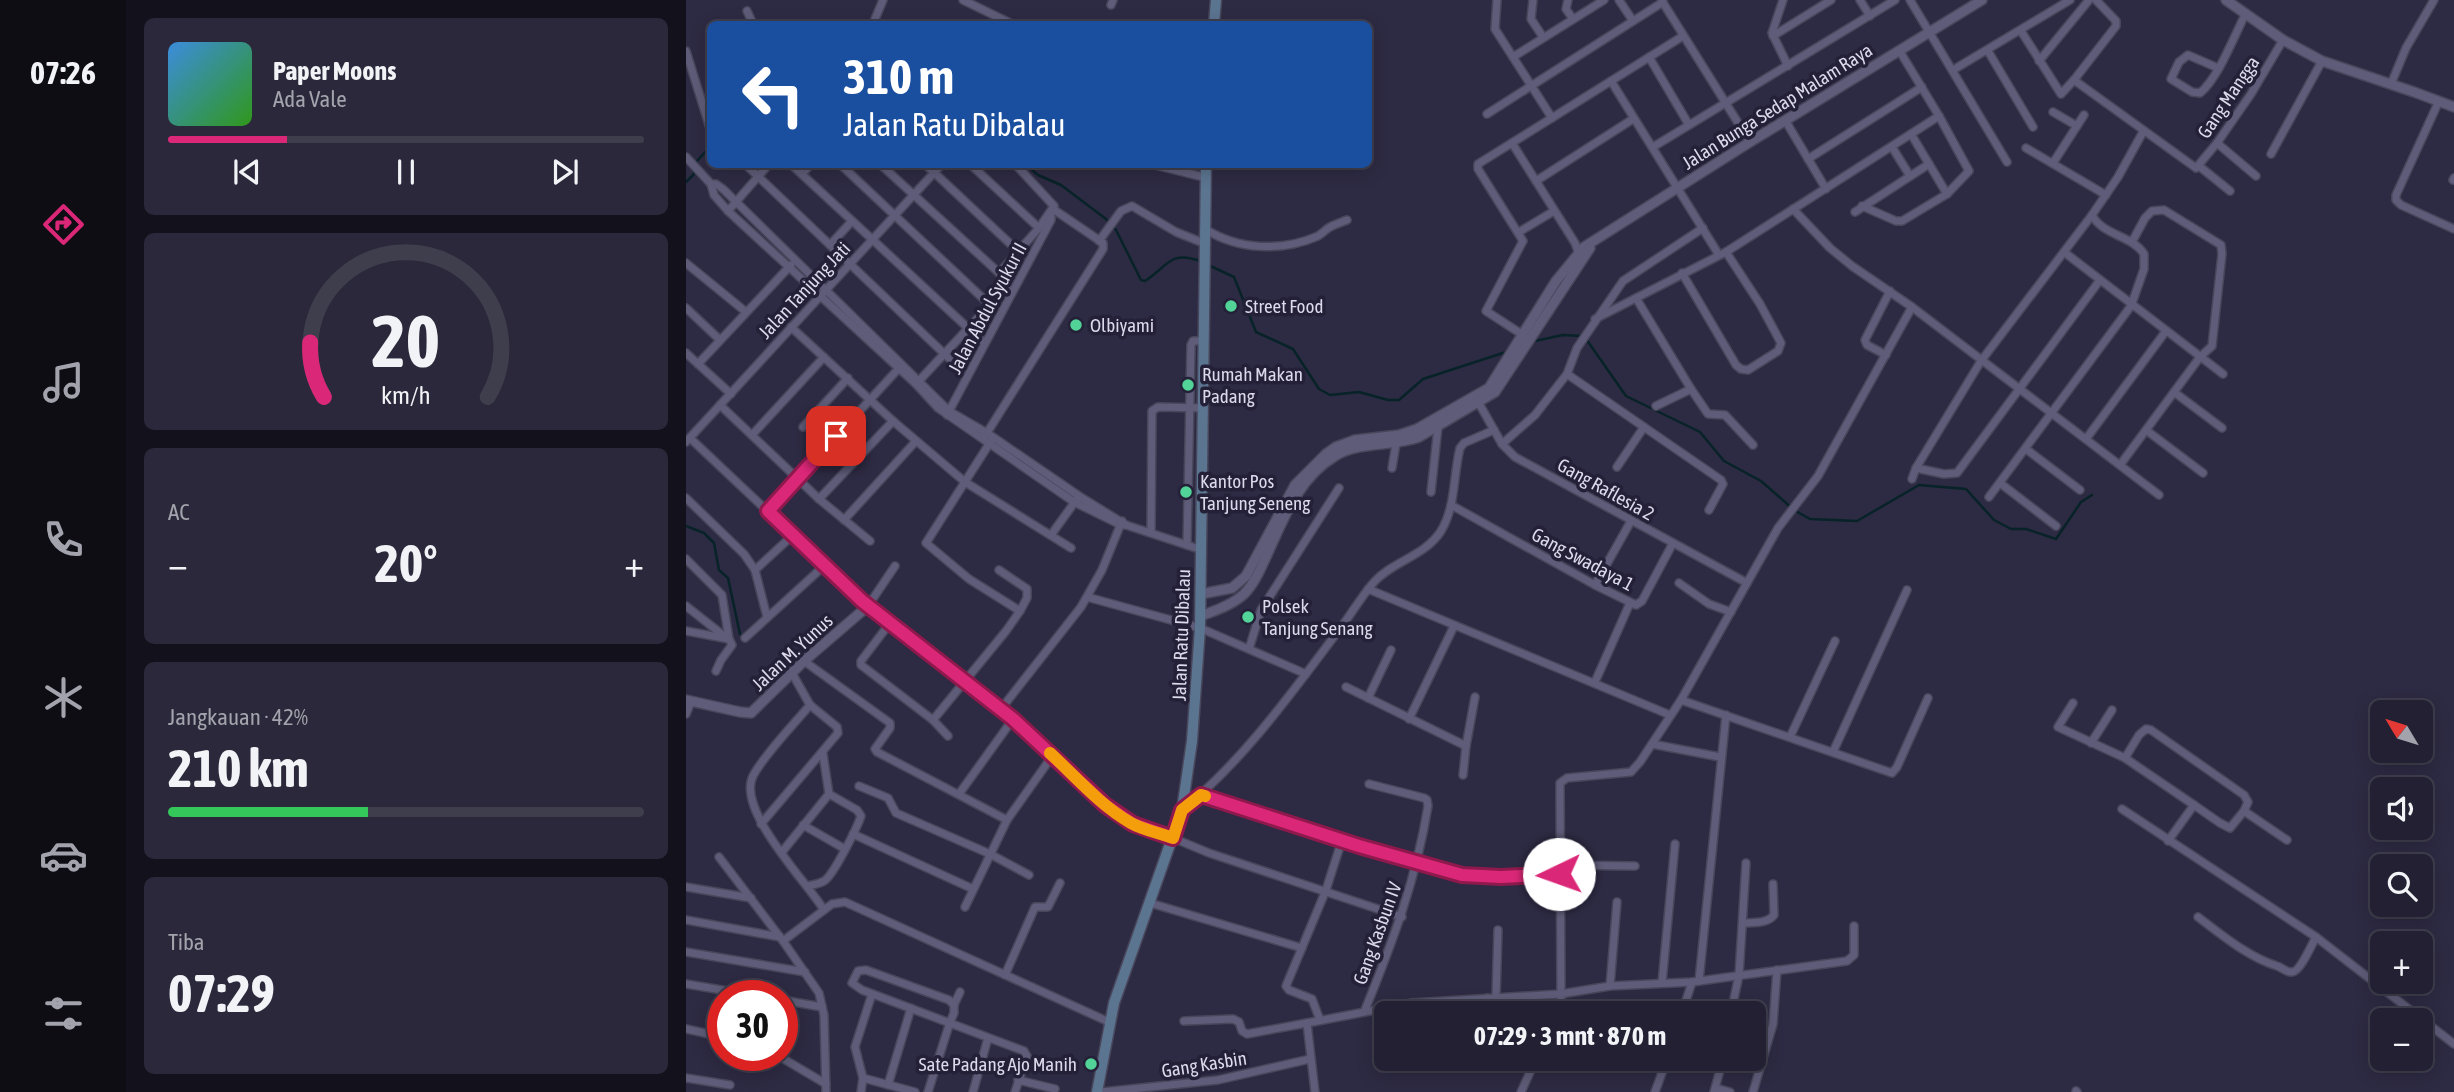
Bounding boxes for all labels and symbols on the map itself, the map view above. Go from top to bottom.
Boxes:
street label: Jalan Bunga Sedap Malam Raya [1678,38,1876,174]
street label: Gang Mangga [2193,52,2263,142]
street label: Jalan Tanjung Jati [754,237,854,343]
street label: Jalan Abdul Syukur II [943,239,1031,377]
place label: Street Food [1245,295,1323,317]
marker: Street Food [1223,298,1239,314]
place label: Olbiyami [1090,314,1154,336]
marker: Olbiyami [1068,317,1084,333]
place label: Rumah Makan Padang [1202,363,1303,407]
marker: Rumah Makan Padang [1180,377,1196,393]
pin [806,406,866,466]
street label: Gang Raflesia 2 [1554,453,1658,525]
place label: Kantor Pos Tanjung Seneng [1200,470,1311,514]
marker: Kantor Pos Tanjung Seneng [1178,484,1194,500]
street label: Gang Swadaya 1 [1528,523,1638,595]
street label: Jalan Ratu Dibalau [1168,569,1194,701]
place label: Polsek Tanjung Senang [1262,595,1373,639]
street label: Jalan M. Yunus [747,609,837,695]
marker: Polsek Tanjung Senang [1240,609,1256,625]
north arrow [2370,700,2432,763]
position arrow [1522,837,1596,911]
street label: Gang Kasbun IV [1348,878,1406,987]
speed limit sign: 30 [707,980,798,1071]
street label: Gang Kasbin [1160,1046,1248,1082]
place label: Sate Padang Ajo Manih [919,1053,1077,1075]
marker: Sate Padang Ajo Manih [1083,1056,1099,1072]

